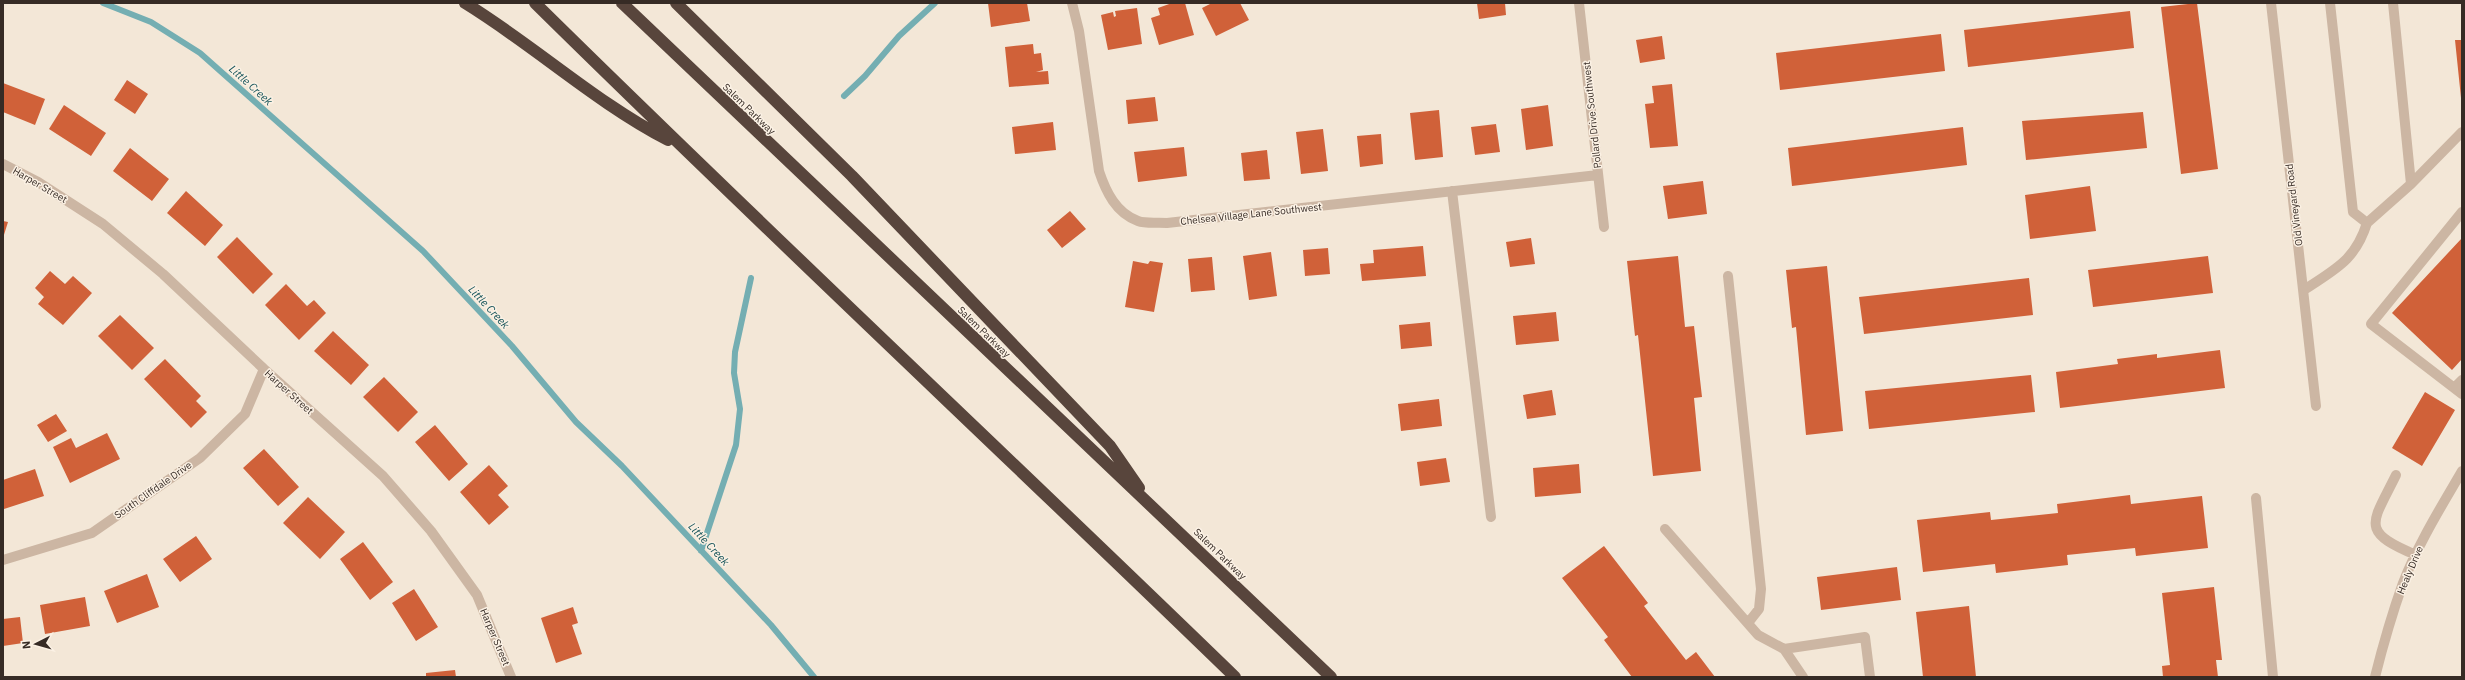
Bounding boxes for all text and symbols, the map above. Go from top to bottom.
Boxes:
street label: Pollard Drive Southwest [1580,61,1604,169]
water label: Little Creek [226,62,276,108]
street label: Salem Parkway [720,81,778,137]
street label: Old Vineyard Road [2283,163,2305,247]
street label: Harper Street [10,164,70,206]
street label: Chelsea Village Lane Southwest [1180,200,1323,228]
water label: Little Creek [465,283,513,332]
street label: Salem Parkway [955,304,1013,360]
street label: Harper Street [262,367,316,418]
street label: South Cliffdale Drive [112,458,195,522]
water label: Little Creek [685,520,733,569]
street label: Salem Parkway [1191,526,1249,582]
street label: Healy Drive [2394,543,2426,596]
street label: Harper Street [477,606,513,668]
north arrow [16,624,56,664]
text: N [19,640,33,650]

